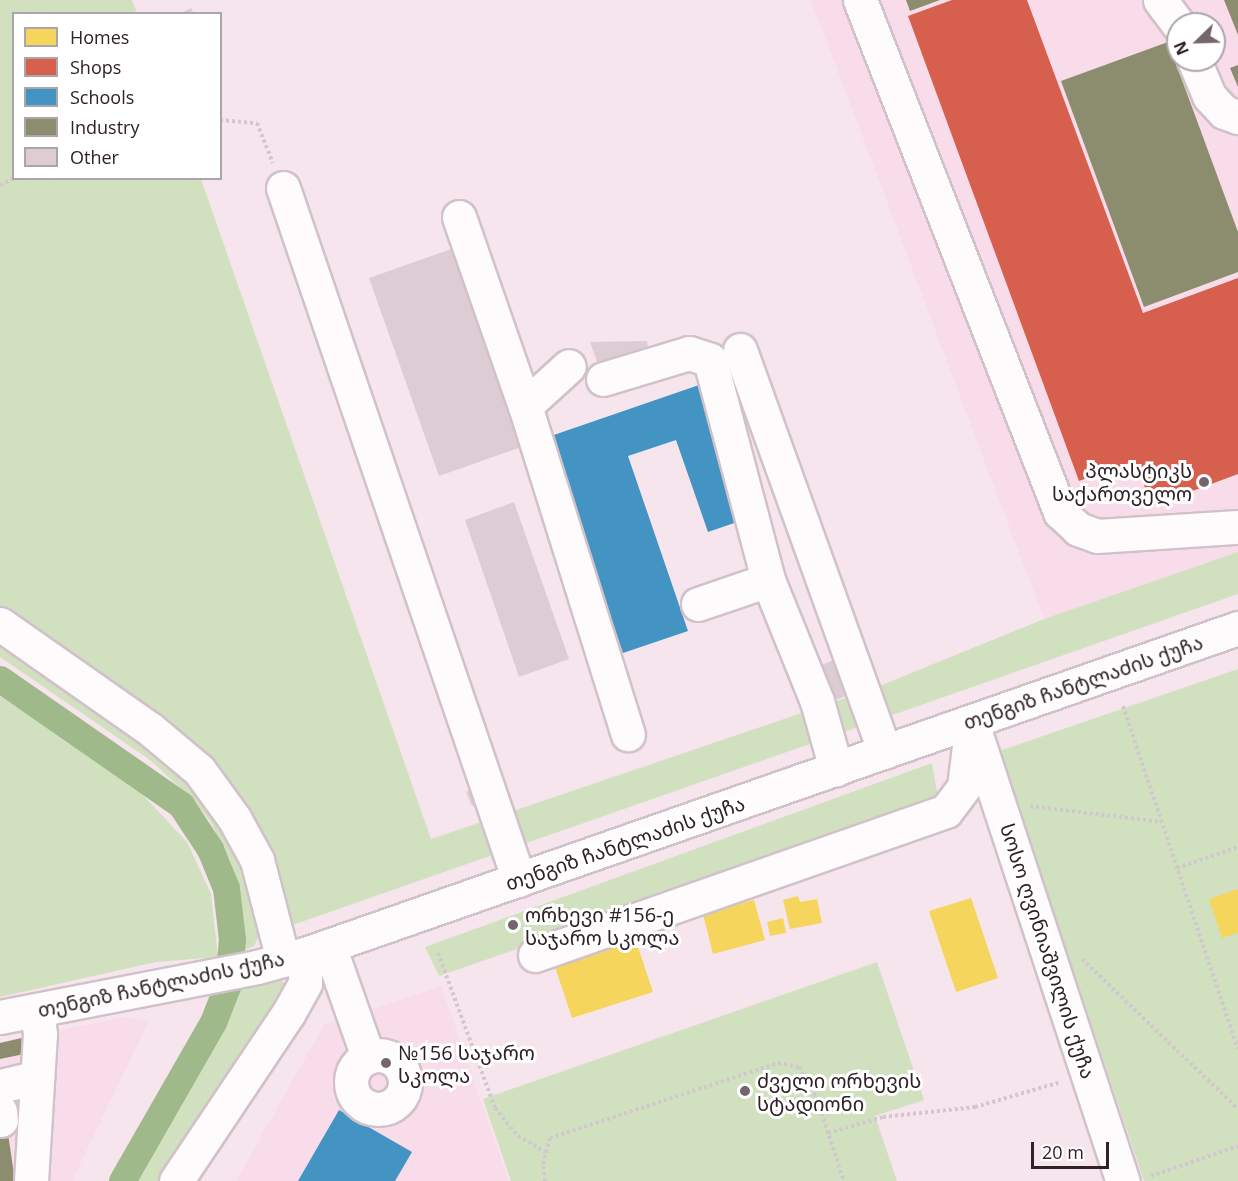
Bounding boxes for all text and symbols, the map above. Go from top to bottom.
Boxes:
legend [12,12,222,180]
north arrow [1166,12,1226,72]
text: Homes [70,25,129,49]
text: N [1169,38,1194,59]
text: Shops [70,55,121,79]
text: Schools [70,85,134,109]
text: Industry [70,115,140,139]
text: Other [70,145,119,169]
place label: პლასტიკს საქართველო [1052,458,1192,505]
marker: პლასტიკს საქართველო [1197,475,1211,489]
street label: თენგიზ ჩანტლაძის ქუჩა [960,630,1206,734]
street label: თენგიზ ჩანტლაძის ქუჩა [502,791,748,895]
street label: სოსო ღვინიაშვილის ქუჩა [995,820,1101,1082]
place label: ორხევი #156-ე საჯარო სკოლა [525,902,679,949]
marker: ორხევი #156-ე საჯარო სკოლა [506,918,520,932]
street label: თენგიზ ჩანტლაძის ქუჩა [35,946,287,1022]
place label: №156 საჯარო სკოლა [398,1040,535,1087]
marker: №156 საჯარო სკოლა [379,1056,393,1070]
place label: ძველი ორხევის სტადიონი [757,1068,921,1115]
marker: ძველი ორხევის სტადიონი [738,1084,752,1098]
scale bar [1034,1130,1112,1168]
text: 20 m [1042,1140,1084,1164]

